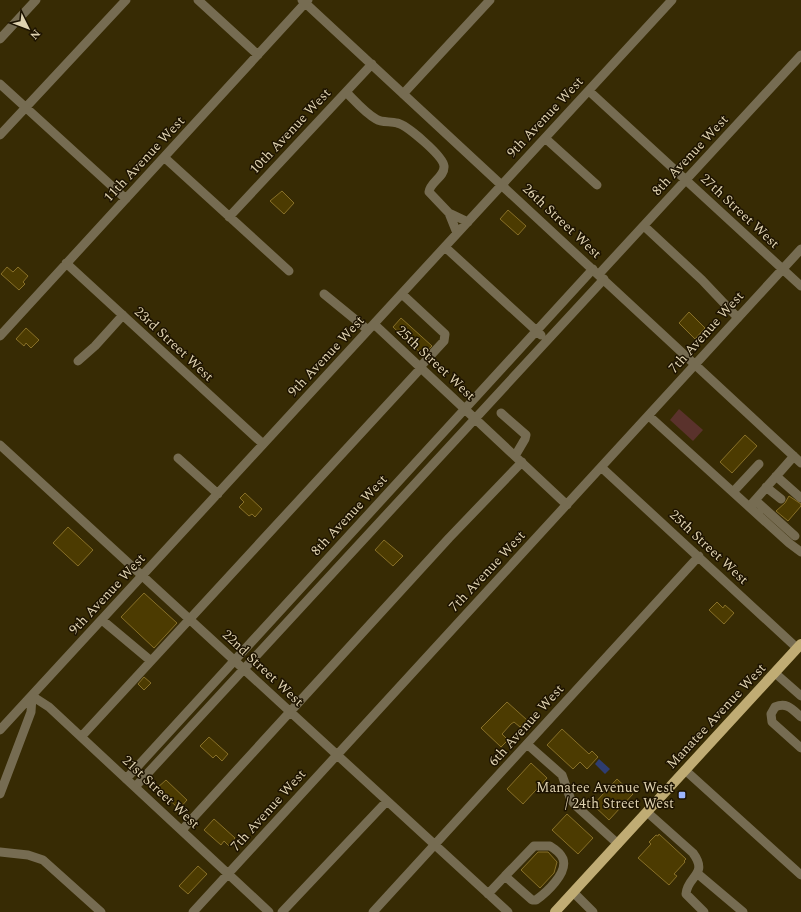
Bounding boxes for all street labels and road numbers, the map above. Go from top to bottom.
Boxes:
street label: 9th Avenue West [502,72,588,162]
street label: 10th Avenue West [244,83,336,179]
street label: 8th Avenue West [647,110,733,200]
street label: 11th Avenue West [98,111,190,207]
street label: 27th Street West [696,169,784,253]
street label: 26th Street West [518,179,606,263]
street label: 7th Avenue West [663,286,749,378]
street label: 23rd Street West [129,301,219,387]
street label: 9th Avenue West [283,311,369,401]
street label: 25th Street West [392,321,480,405]
street label: 8th Avenue West [306,470,392,560]
street label: 25th Street West [665,505,753,589]
street label: 7th Avenue West [444,526,530,616]
street label: 9th Avenue West [64,549,150,639]
street label: 22nd Street West [218,625,309,711]
street label: Manatee Avenue West [661,658,771,774]
street label: 6th Avenue West [483,679,569,771]
street label: 21st Street West [117,750,205,834]
street label: 7th Avenue West [225,764,311,856]

